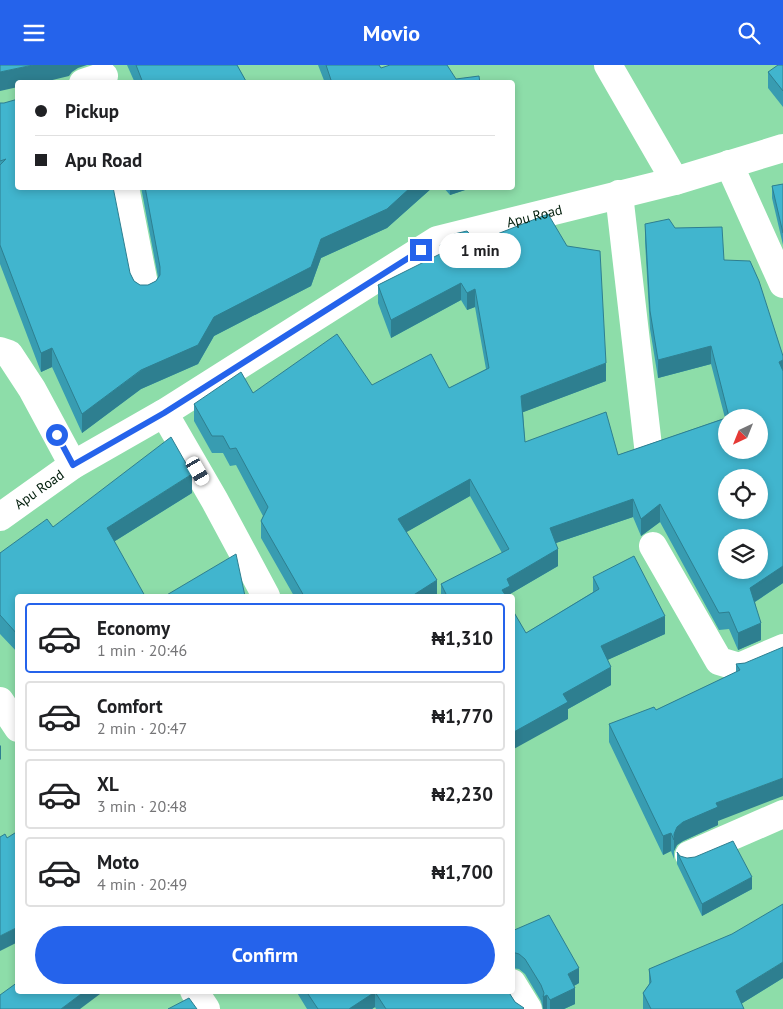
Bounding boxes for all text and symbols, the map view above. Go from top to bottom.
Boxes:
icon: menu [20,19,48,47]
text: Movio [363,19,420,47]
icon: search [735,19,763,47]
text: Pickup [65,99,119,123]
text: Apu Road [65,148,142,172]
street label: Apu Road [505,200,564,231]
callout: 1 min [438,233,521,267]
route end [410,239,432,261]
text: 1 min [460,240,500,260]
north arrow [718,409,768,459]
map controls [718,409,768,579]
route start [46,424,68,446]
car [184,454,211,488]
street label: Apu Road [11,465,67,513]
button: locate [718,469,768,519]
button: layers [718,529,768,579]
icon: car [37,616,82,661]
text: Economy [97,616,170,640]
text: ₦1,310 [431,626,493,650]
text: 1 min · 20:46 [97,640,187,660]
icon: car [37,694,82,739]
text: Comfort [97,694,163,718]
text: ₦1,770 [431,704,493,728]
text: 2 min · 20:47 [97,718,187,738]
icon: car [37,772,82,817]
text: XL [97,772,119,796]
text: ₦2,230 [431,782,493,806]
text: 3 min · 20:48 [97,796,187,816]
icon: car [37,850,82,895]
text: Moto [97,850,139,874]
text: ₦1,700 [431,860,493,884]
text: 4 min · 20:49 [97,874,187,894]
button: Confirm [35,926,495,984]

